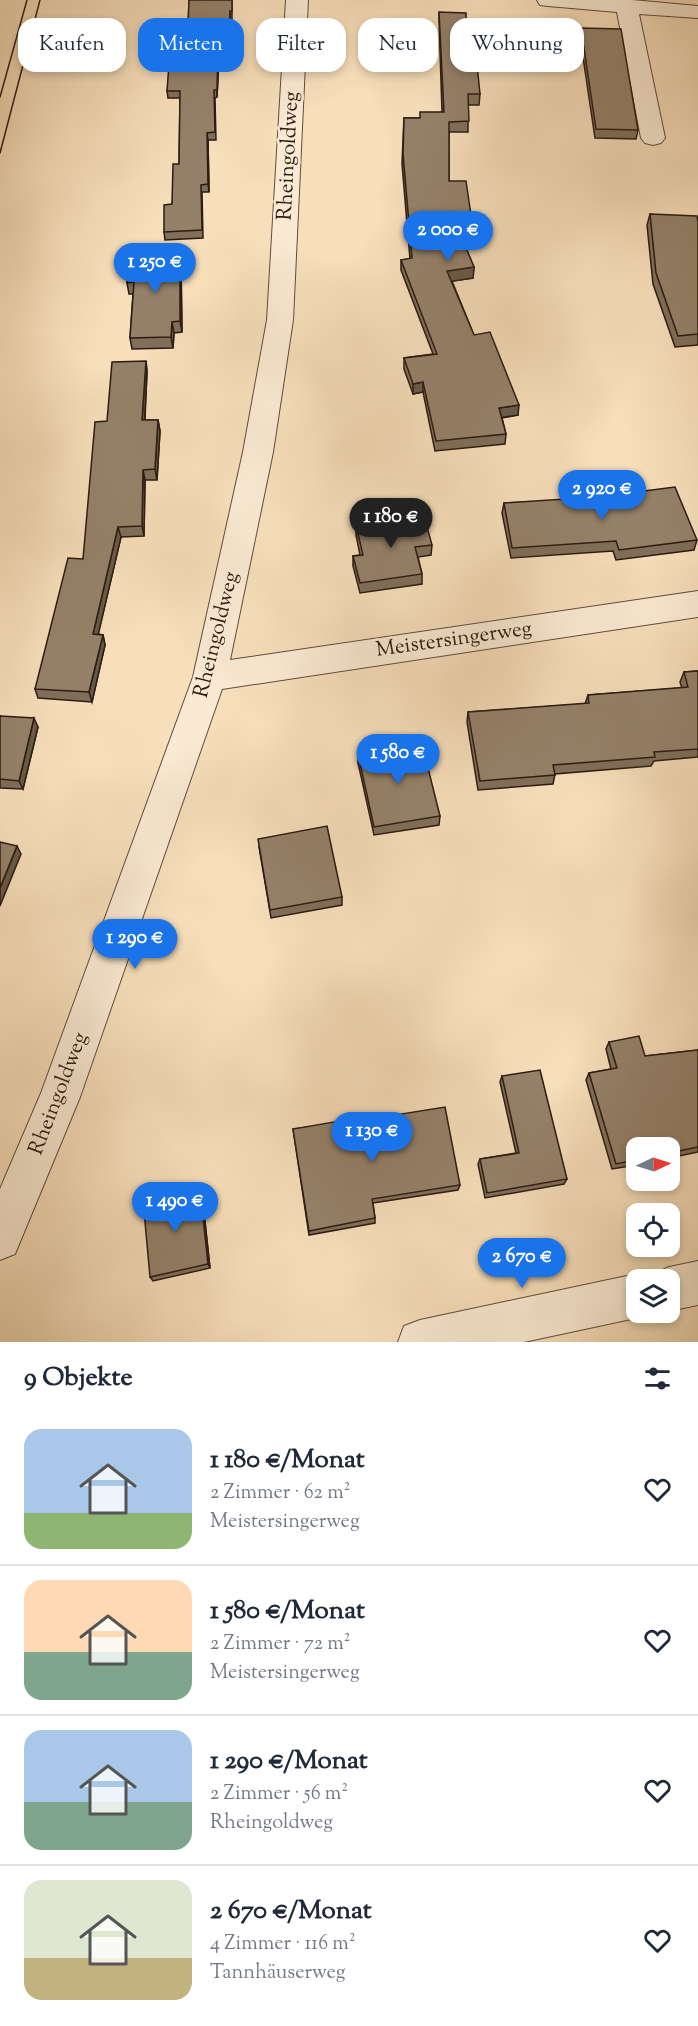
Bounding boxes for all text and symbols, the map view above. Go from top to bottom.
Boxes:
chip: Kaufen [18,18,126,72]
chip: Mieten [138,18,244,72]
chip: Filter [256,18,346,72]
chip: Neu [358,18,438,72]
chip: Wohnung [450,18,584,72]
street label: Rheingoldweg [271,91,307,221]
pin: 2 000 € [393,211,503,262]
text: 2 000 € [417,216,479,245]
pin: 1 250 € [100,243,210,294]
text: 1 250 € [128,248,182,277]
pin: 2 920 € [547,470,657,521]
text: 2 920 € [572,475,632,504]
pin: 1 180 € [336,498,446,549]
text: 1 180 € [364,503,418,532]
street label: Rheingoldweg [187,569,247,701]
street label: Meistersingerweg [374,614,534,666]
pin: 1 580 € [343,734,453,785]
text: 1 580 € [370,739,426,768]
pin: 1 290 € [80,919,190,970]
text: 1 290 € [106,924,164,953]
street label: Rheingoldweg [22,1028,96,1160]
pin: 1 130 € [317,1112,427,1163]
text: 1 130 € [346,1117,398,1146]
north arrow [626,1137,680,1191]
map controls [626,1137,680,1323]
pin: 1 490 € [120,1182,230,1233]
text: 1 490 € [146,1187,204,1216]
button: locate [626,1203,680,1257]
pin: 2 670 € [467,1238,577,1289]
text: 2 670 € [492,1243,552,1272]
button: layers [626,1269,680,1323]
text: 9 Objekte [24,1360,133,1397]
icon: filters [641,1362,674,1395]
text: 1 180 €/Monat [210,1442,365,1479]
icon: home [72,1453,144,1525]
icon: heart [641,1473,674,1506]
text: 2 Zimmer · 62 m² [210,1479,350,1508]
text: Meistersingerweg [210,1508,360,1537]
text: 1 580 €/Monat [210,1593,365,1630]
icon: home [72,1604,144,1676]
icon: heart [641,1624,674,1657]
text: 2 Zimmer · 72 m² [210,1630,351,1659]
text: Meistersingerweg [210,1659,360,1688]
text: 1 290 €/Monat [210,1743,368,1780]
icon: home [72,1754,144,1826]
icon: heart [641,1774,674,1807]
text: 2 Zimmer · 56 m² [210,1780,348,1809]
text: Rheingoldweg [210,1809,333,1838]
text: 2 670 €/Monat [210,1893,372,1930]
icon: home [72,1904,144,1976]
icon: heart [641,1924,674,1957]
text: 4 Zimmer · 116 m² [210,1930,356,1959]
text: Tannhäuserweg [210,1959,346,1988]

